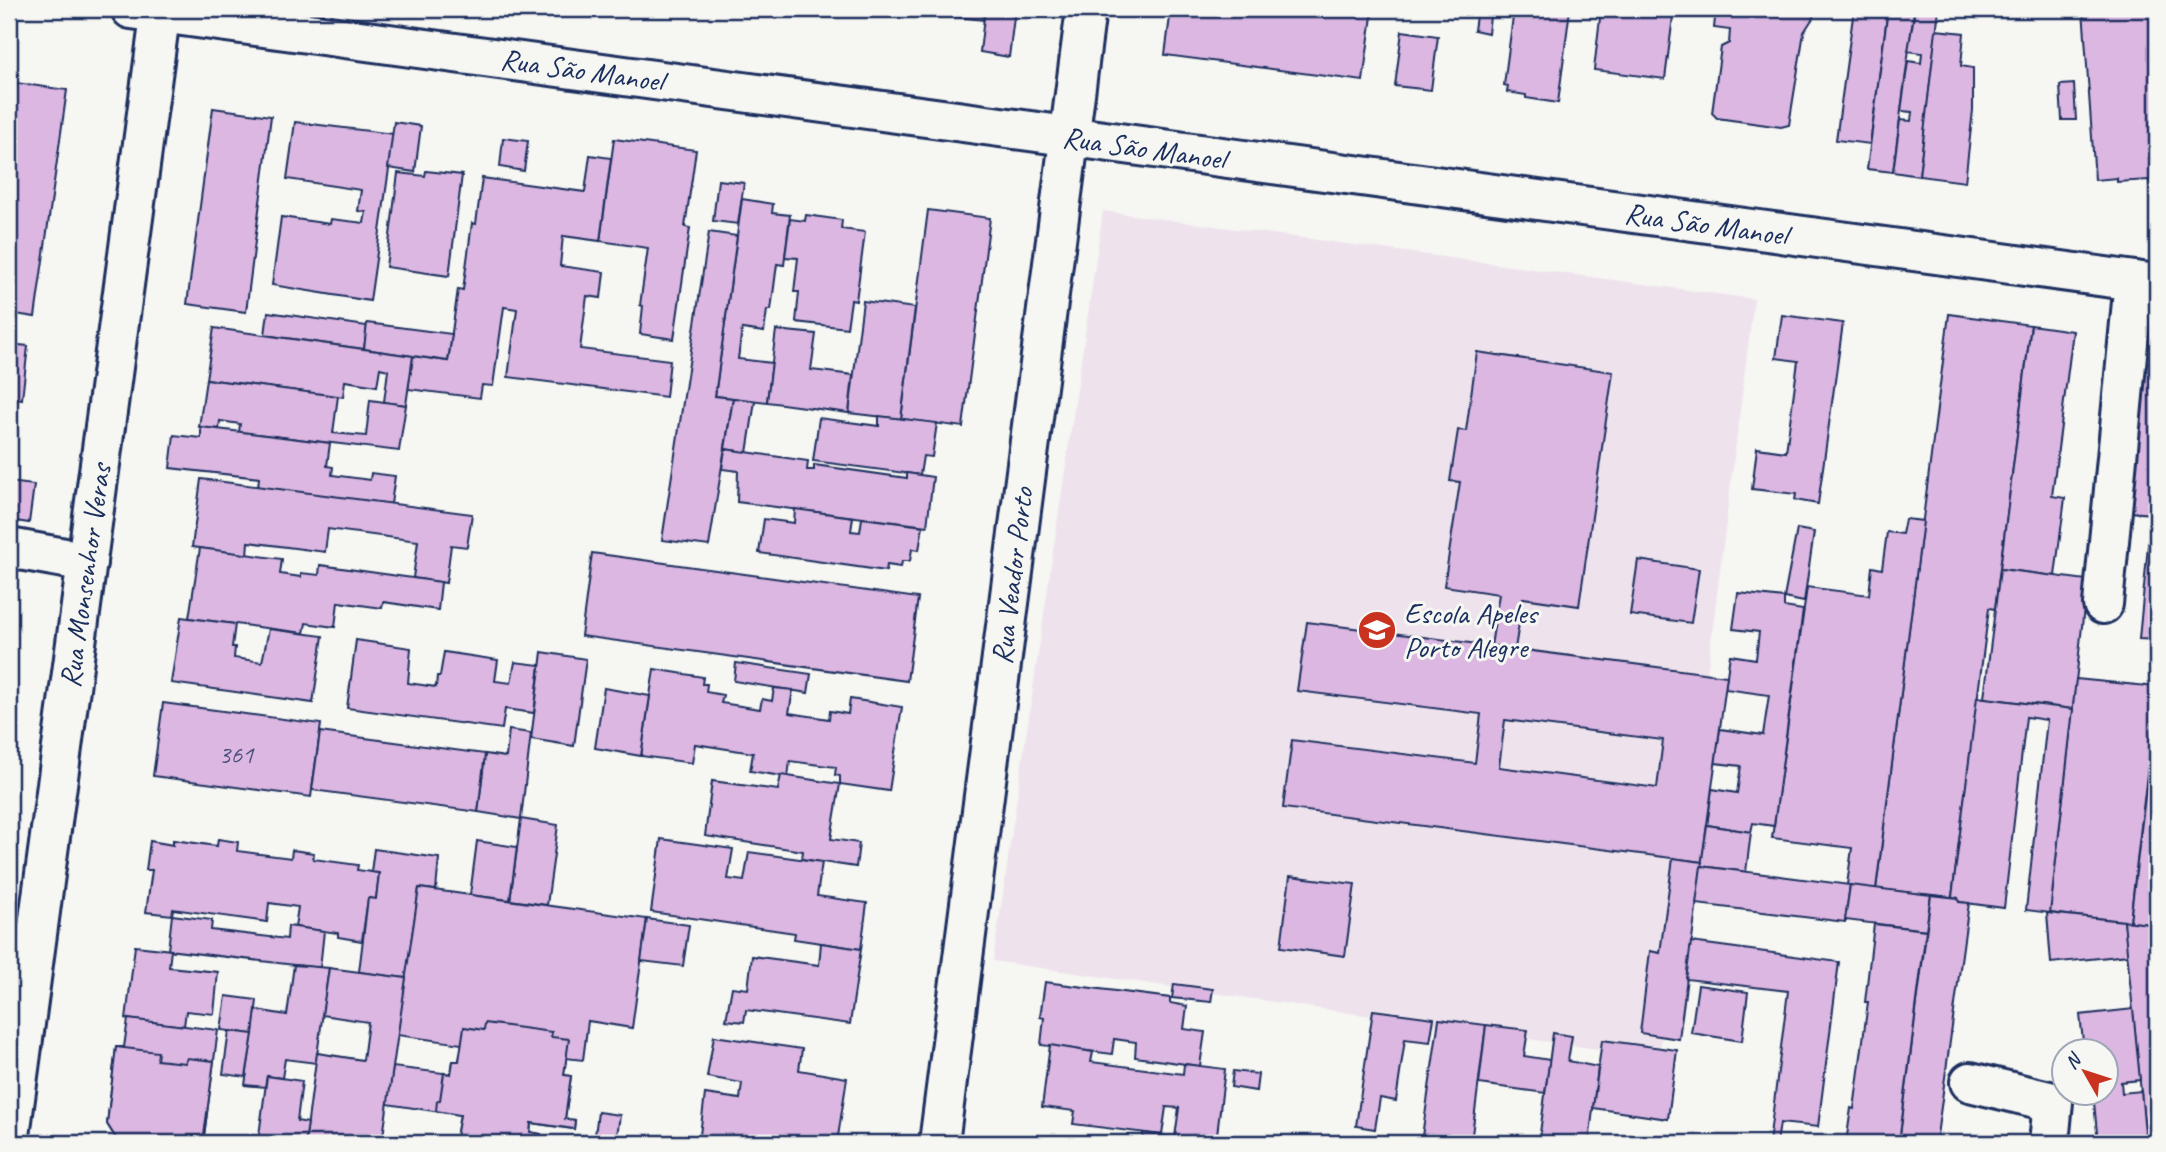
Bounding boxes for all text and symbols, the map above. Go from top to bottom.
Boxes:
street label: Rua São Manoel [498,40,671,101]
street label: Rua São Manoel [1060,118,1233,179]
street label: Rua São Manoel [1622,194,1795,255]
street label: Rua Monsenhor Veras [51,459,120,690]
street label: Rua Veador Porto [982,484,1042,666]
place label: Escola Apeles Porto Alegre [1404,594,1540,666]
school or university icon: Escola Apeles Porto Alegre [1356,609,1398,651]
house number: 361 [218,738,255,771]
north arrow [2050,1036,2120,1106]
text: N [2060,1047,2088,1074]

